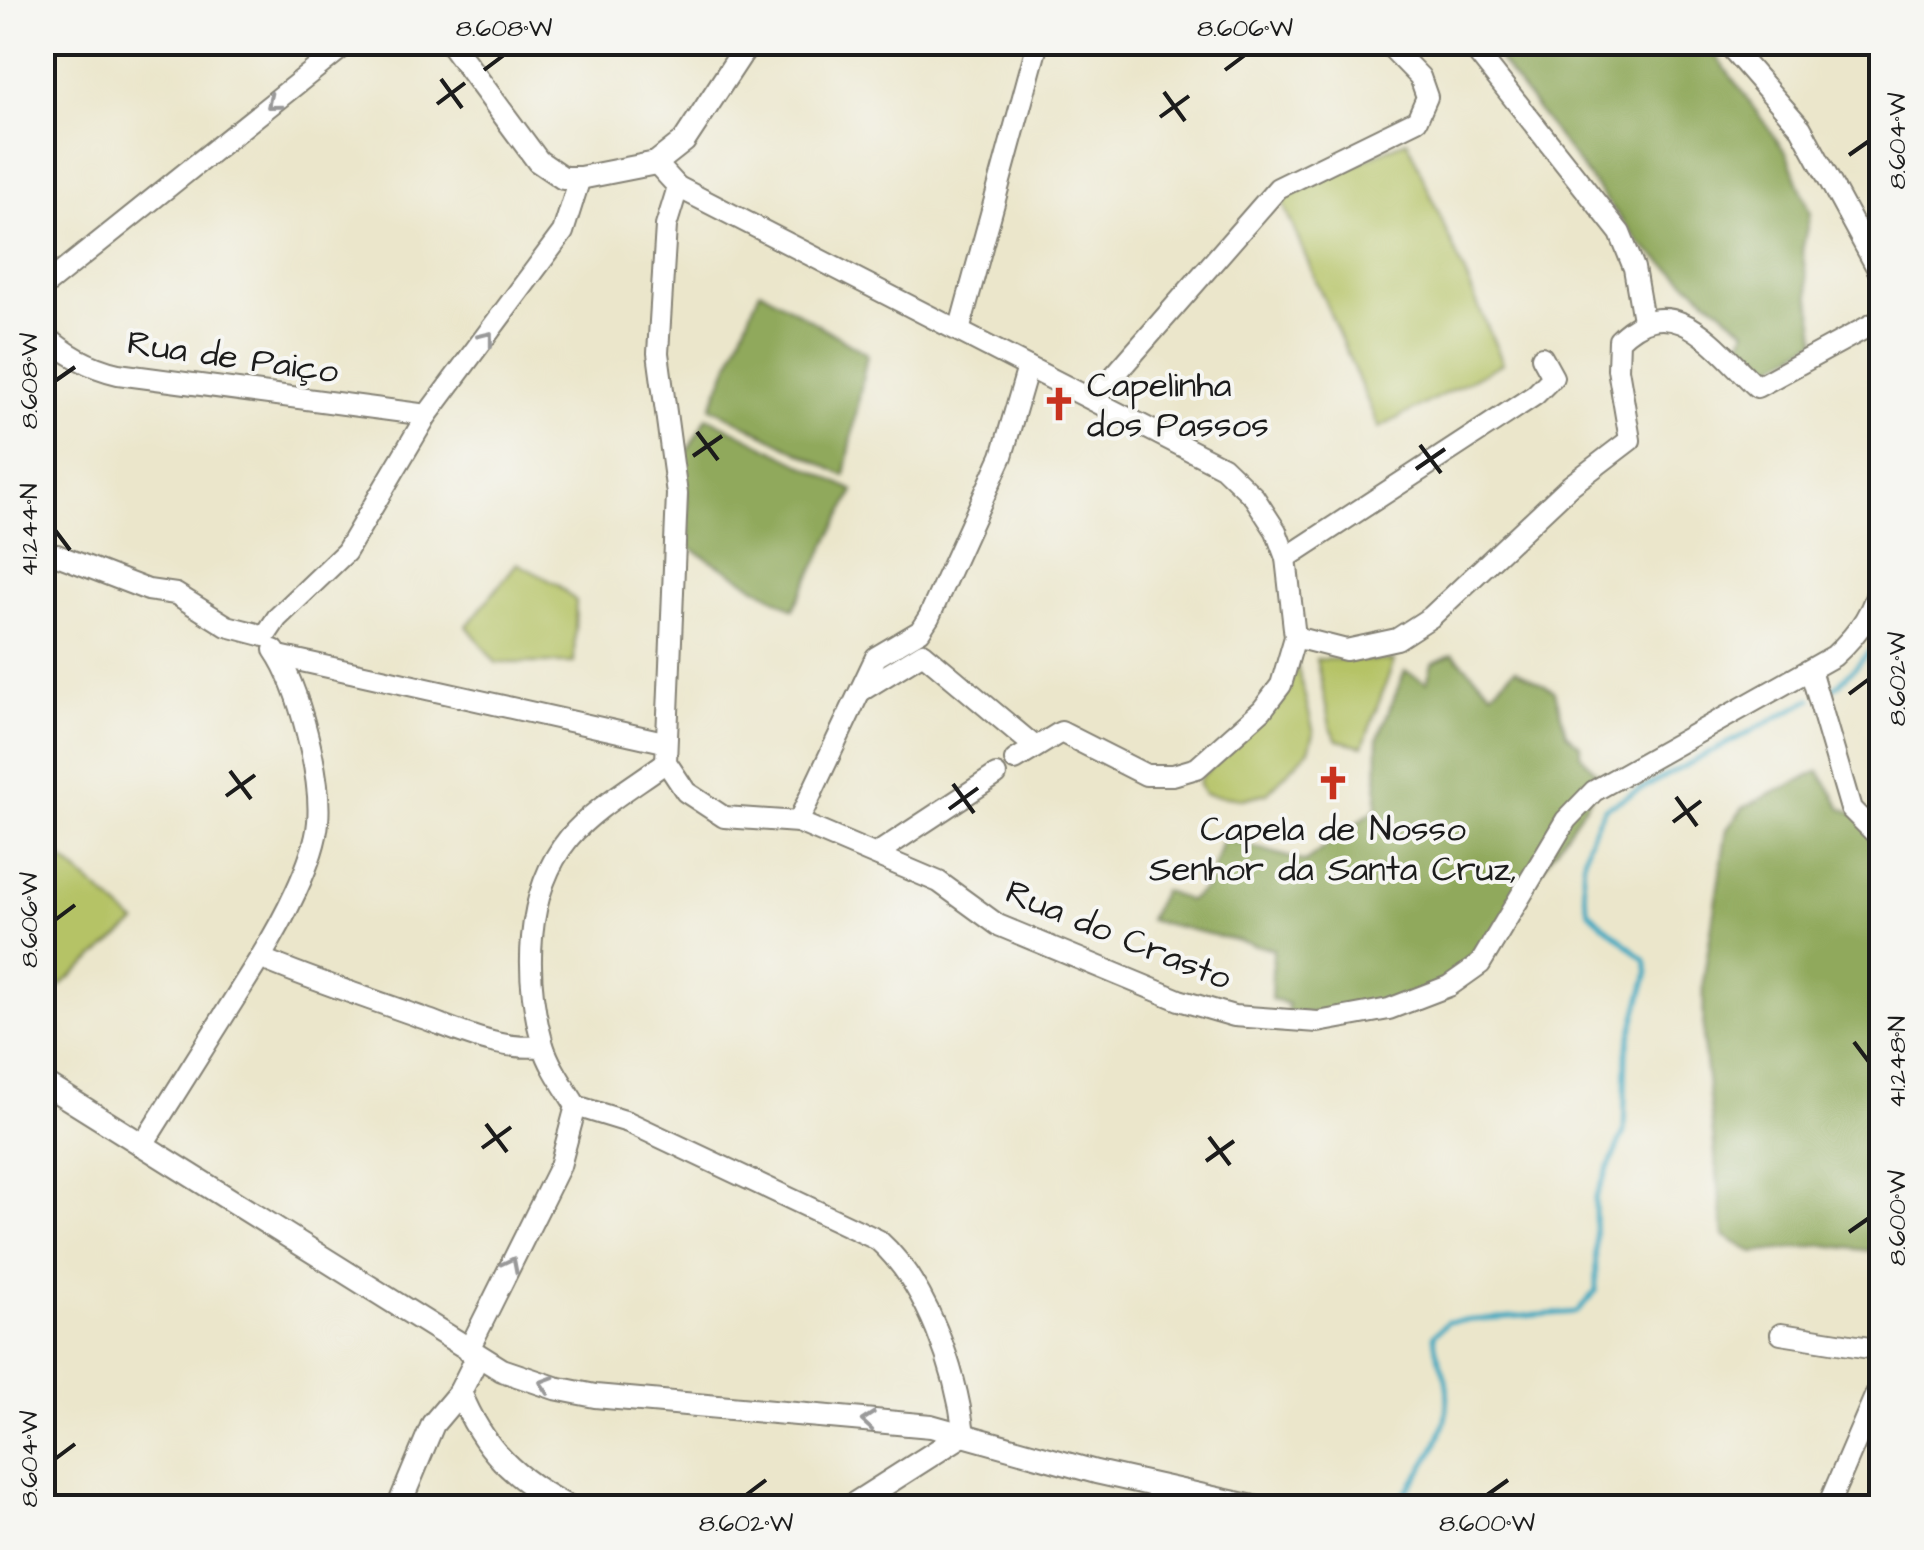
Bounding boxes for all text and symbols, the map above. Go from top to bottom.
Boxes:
text: 8.608°W [456,11,553,46]
text: 8.606°W [1197,11,1293,46]
one-way arrow [267,91,285,109]
text: 8.604°W [1880,92,1915,190]
street label: Rua de Paiço [124,318,342,397]
one-way arrow [475,331,492,349]
text: 8.608°W [12,332,47,429]
place label: Capelinha dos Passos [1087,361,1269,450]
church icon: Capelinha dos Passos [1040,385,1078,423]
text: 41.244°N [12,483,47,577]
text: 8.602°W [1880,631,1915,726]
church icon: Capela de Nosso Senhor da Santa Cruz, [1314,764,1352,802]
place label: Capela de Nosso Senhor da Santa Cruz, [1149,805,1517,894]
street label: Rua do Crasto [998,868,1239,1003]
text: 8.606°W [12,872,47,968]
text: 41.248°N [1880,1016,1915,1108]
text: 8.600°W [1880,1170,1915,1266]
one-way arrow [499,1257,518,1275]
one-way arrow [538,1376,555,1396]
text: 8.604°W [12,1410,47,1508]
one-way arrow [860,1410,876,1432]
text: 8.602°W [699,1506,794,1541]
text: 8.600°W [1439,1506,1535,1541]

